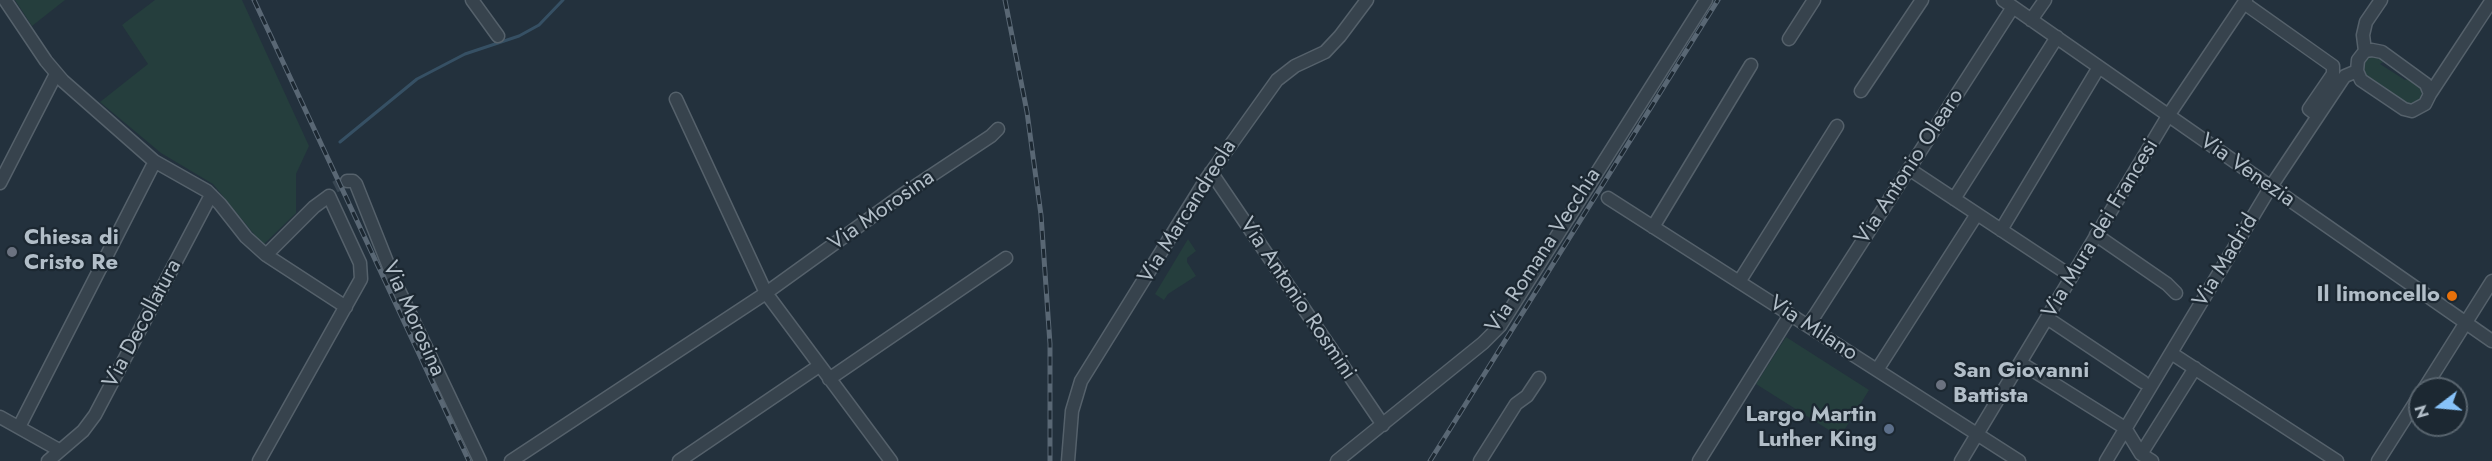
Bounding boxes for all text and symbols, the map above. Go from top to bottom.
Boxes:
street label: Via Antonio Olearo [1850,84,1970,250]
street label: Via Venezia [2194,129,2300,213]
street label: Via Marcandreola [1133,135,1243,289]
street label: Via Mura dei Francesi [2037,135,2165,323]
street label: Via Romana Vecchia [1481,164,1607,338]
street label: Via Morosina [824,165,940,257]
street label: Via Madrid [2188,210,2264,312]
street label: Via Antonio Rosmini [1233,213,1361,385]
place label: Chiesa di Cristo Re [24,226,119,278]
marker: Chiesa di Cristo Re [5,245,19,259]
street label: Via Decollatura [98,255,188,393]
street label: Via Morosina [376,257,450,381]
place label: Il limoncello [2316,283,2440,309]
marker: Il limoncello [2445,289,2459,303]
street label: Via Milano [1764,291,1862,367]
place label: San Giovanni Battista [1953,359,2089,410]
north arrow [2408,377,2468,437]
marker: San Giovanni Battista [1934,378,1948,392]
text: N [2409,402,2435,421]
place label: Largo Martin Luther King [1746,403,1877,454]
marker: Largo Martin Luther King [1882,422,1896,436]

